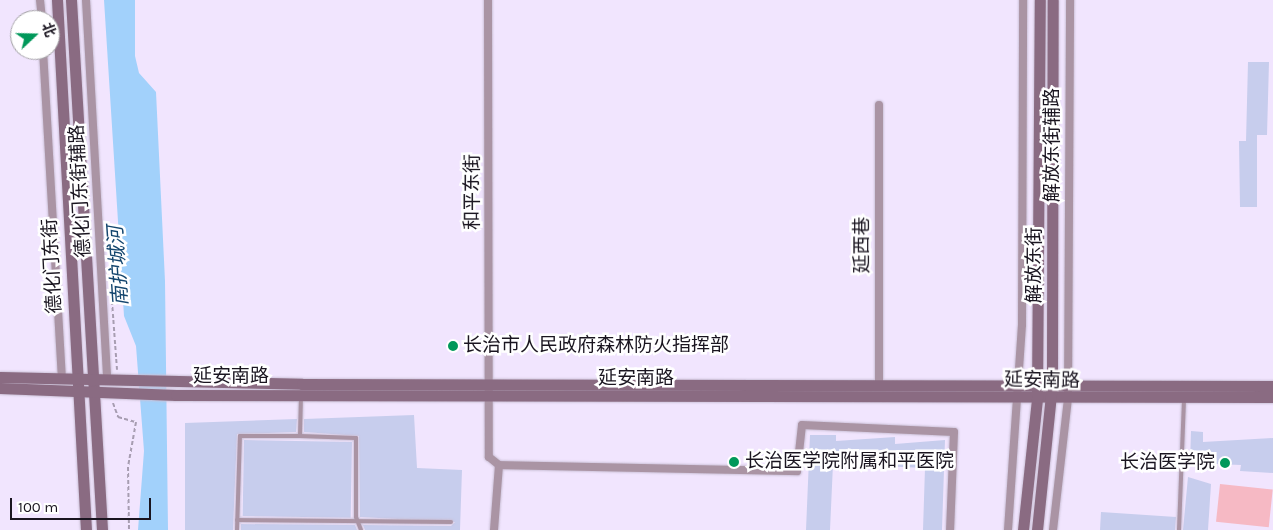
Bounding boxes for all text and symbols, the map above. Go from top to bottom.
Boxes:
north arrow [10,10,60,60]
text: 北 [38,20,59,39]
street label: 解放东街辅路 [1042,88,1064,202]
street label: 德化门东街辅路 [66,124,96,258]
street label: 和平东街 [462,154,484,230]
street label: 延西巷 [852,217,874,273]
street label: 德化门东街 [39,218,67,314]
water label: 南护城河 [103,225,133,307]
street label: 解放东街 [1024,227,1046,303]
place label: 长治市人民政府森林防火指挥部 [463,335,729,357]
marker: 长治市人民政府森林防火指挥部 [447,340,459,352]
street label: 延安南路 [193,366,269,388]
street label: 延安南路 [598,368,674,390]
street label: 延安南路 [1004,369,1080,393]
place label: 长治医学院附属和平医院 [745,451,954,473]
place label: 长治医学院 [1120,452,1215,474]
marker: 长治医学院附属和平医院 [727,455,741,469]
marker: 长治医学院 [1219,457,1231,469]
scale bar [12,488,154,520]
text: 100 m [18,498,58,516]

